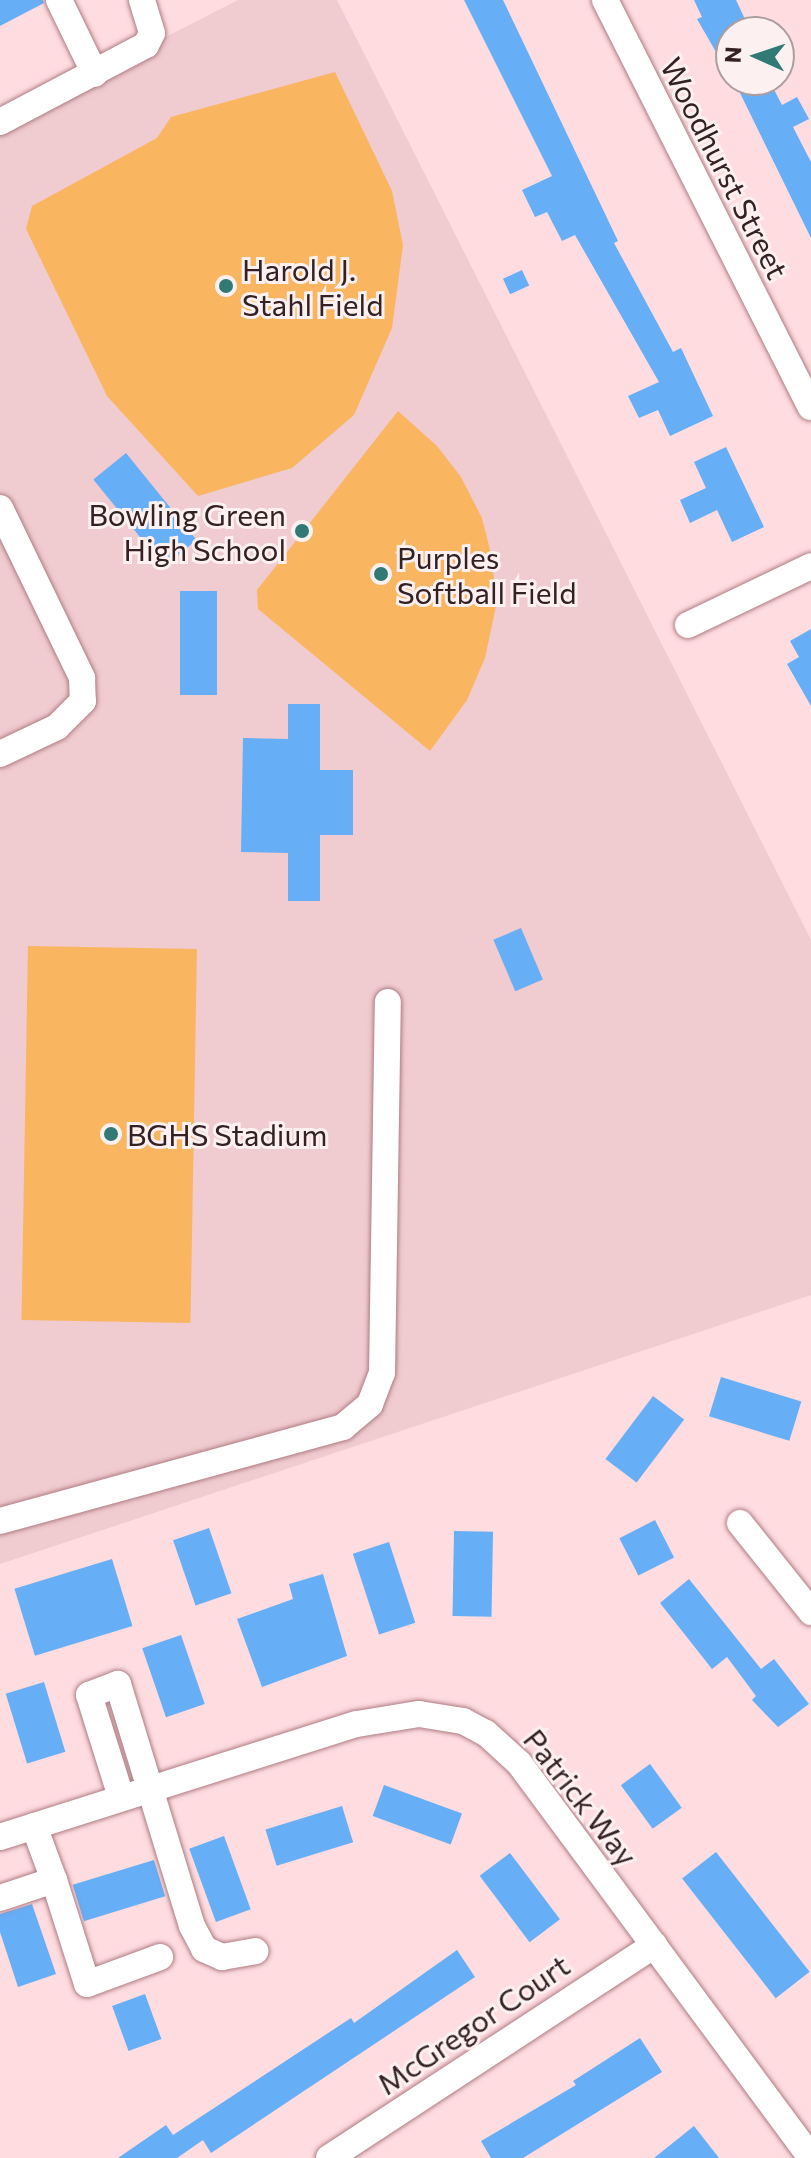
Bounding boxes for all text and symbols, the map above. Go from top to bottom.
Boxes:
north arrow [715,16,795,96]
text: N [719,46,746,64]
street label: Woodhurst Street [654,51,796,285]
place label: Harold J. Stahl Field [242,251,384,322]
marker: Harold J. Stahl Field [217,277,235,295]
place label: Bowling Green High School [88,496,286,566]
marker: Bowling Green High School [293,522,311,540]
place label: Purples Softball Field [397,539,577,610]
marker: Purples Softball Field [372,565,390,583]
place label: BGHS Stadium [127,1116,327,1152]
marker: BGHS Stadium [102,1125,120,1143]
street label: Patrick Way [517,1722,645,1872]
street label: McGregor Court [370,1946,576,2102]

